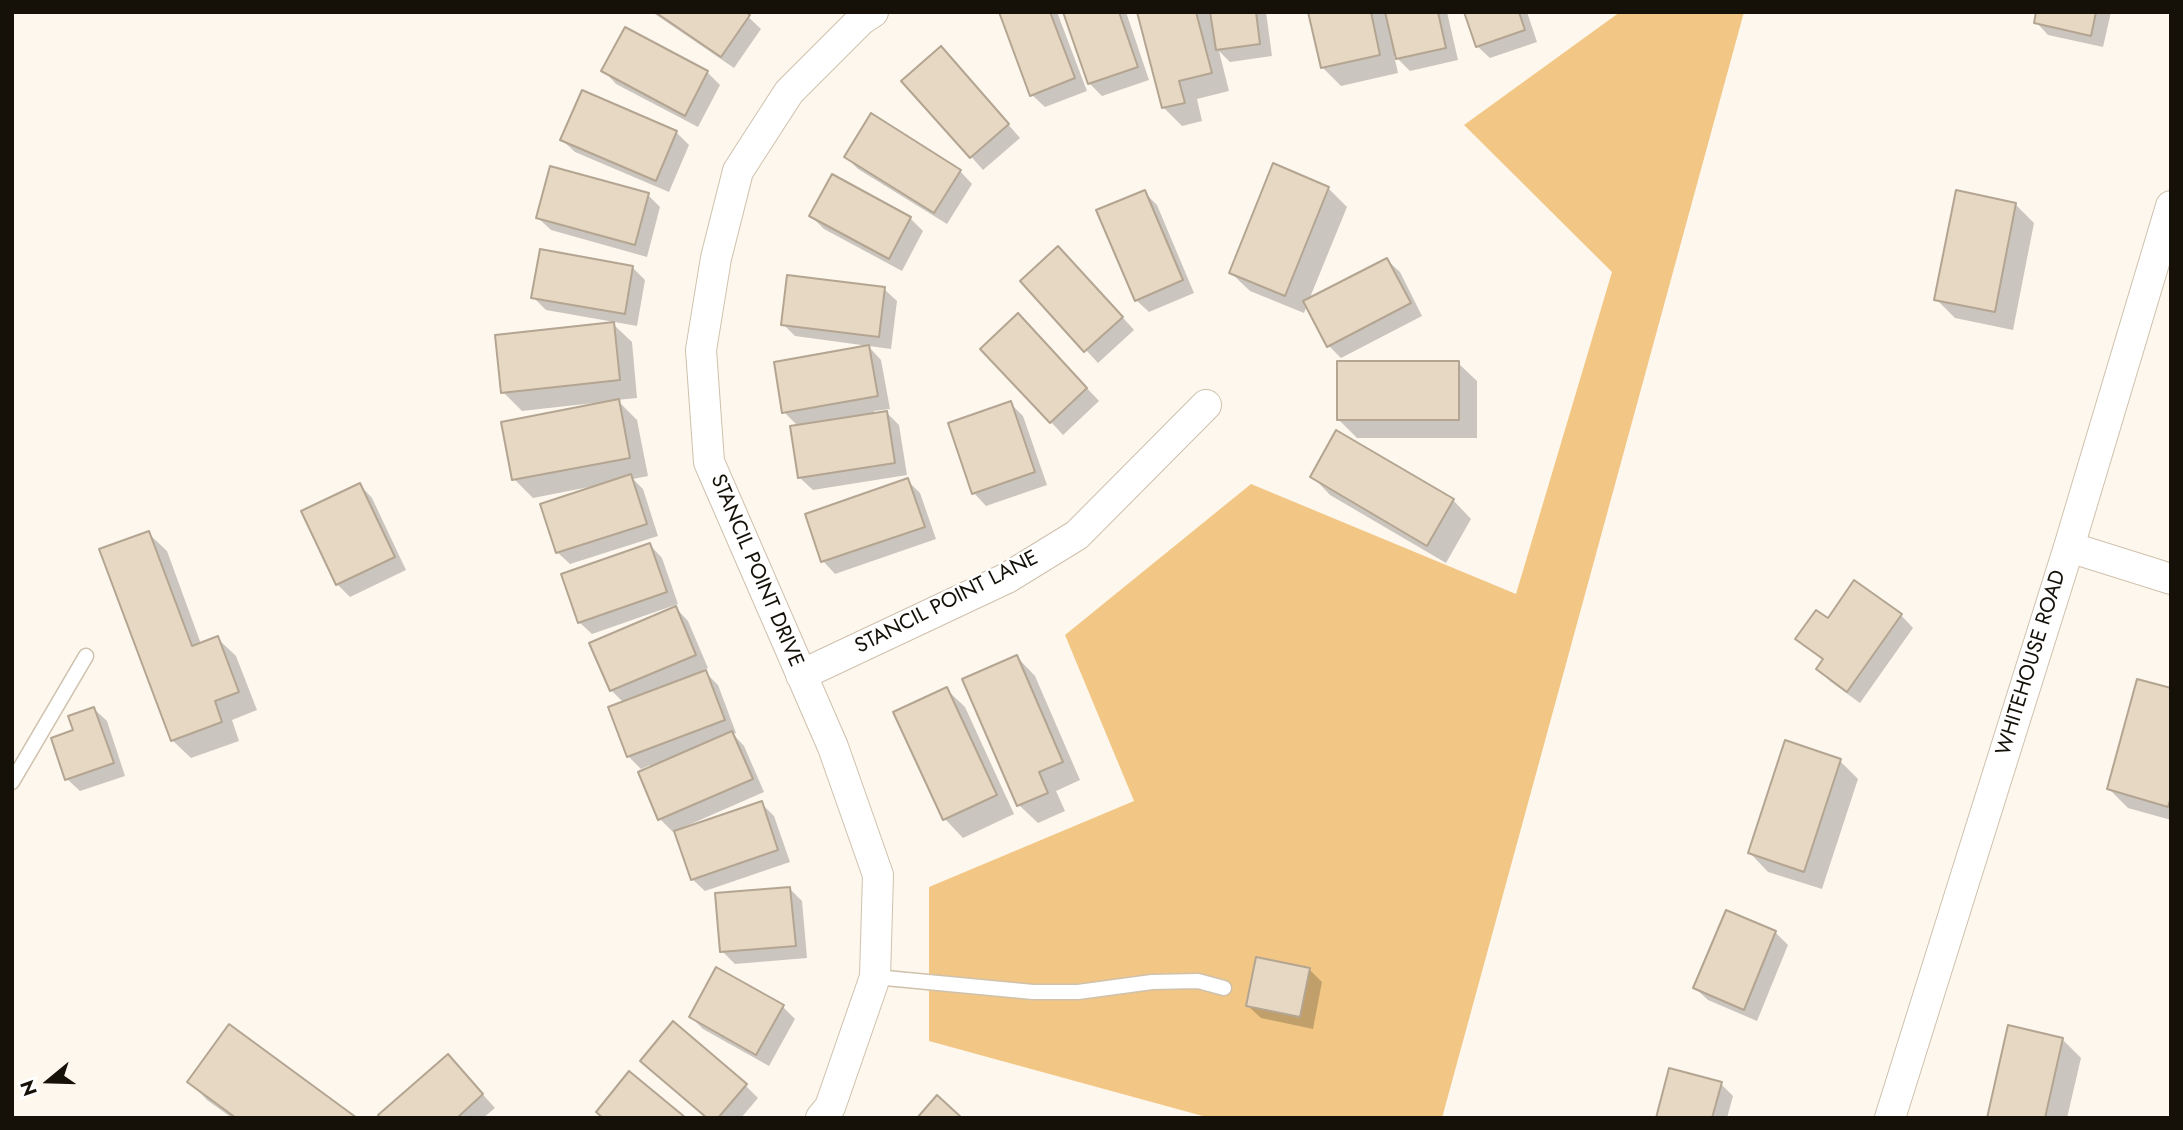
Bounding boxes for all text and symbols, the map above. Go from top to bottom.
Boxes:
street label: STANCIL POINT DRIVE [704,471,808,671]
street label: STANCIL POINT LANE [851,546,1043,660]
street label: WHITEHOUSE ROAD [1992,567,2072,759]
north arrow [14,1046,84,1116]
text: N [13,1076,44,1100]

